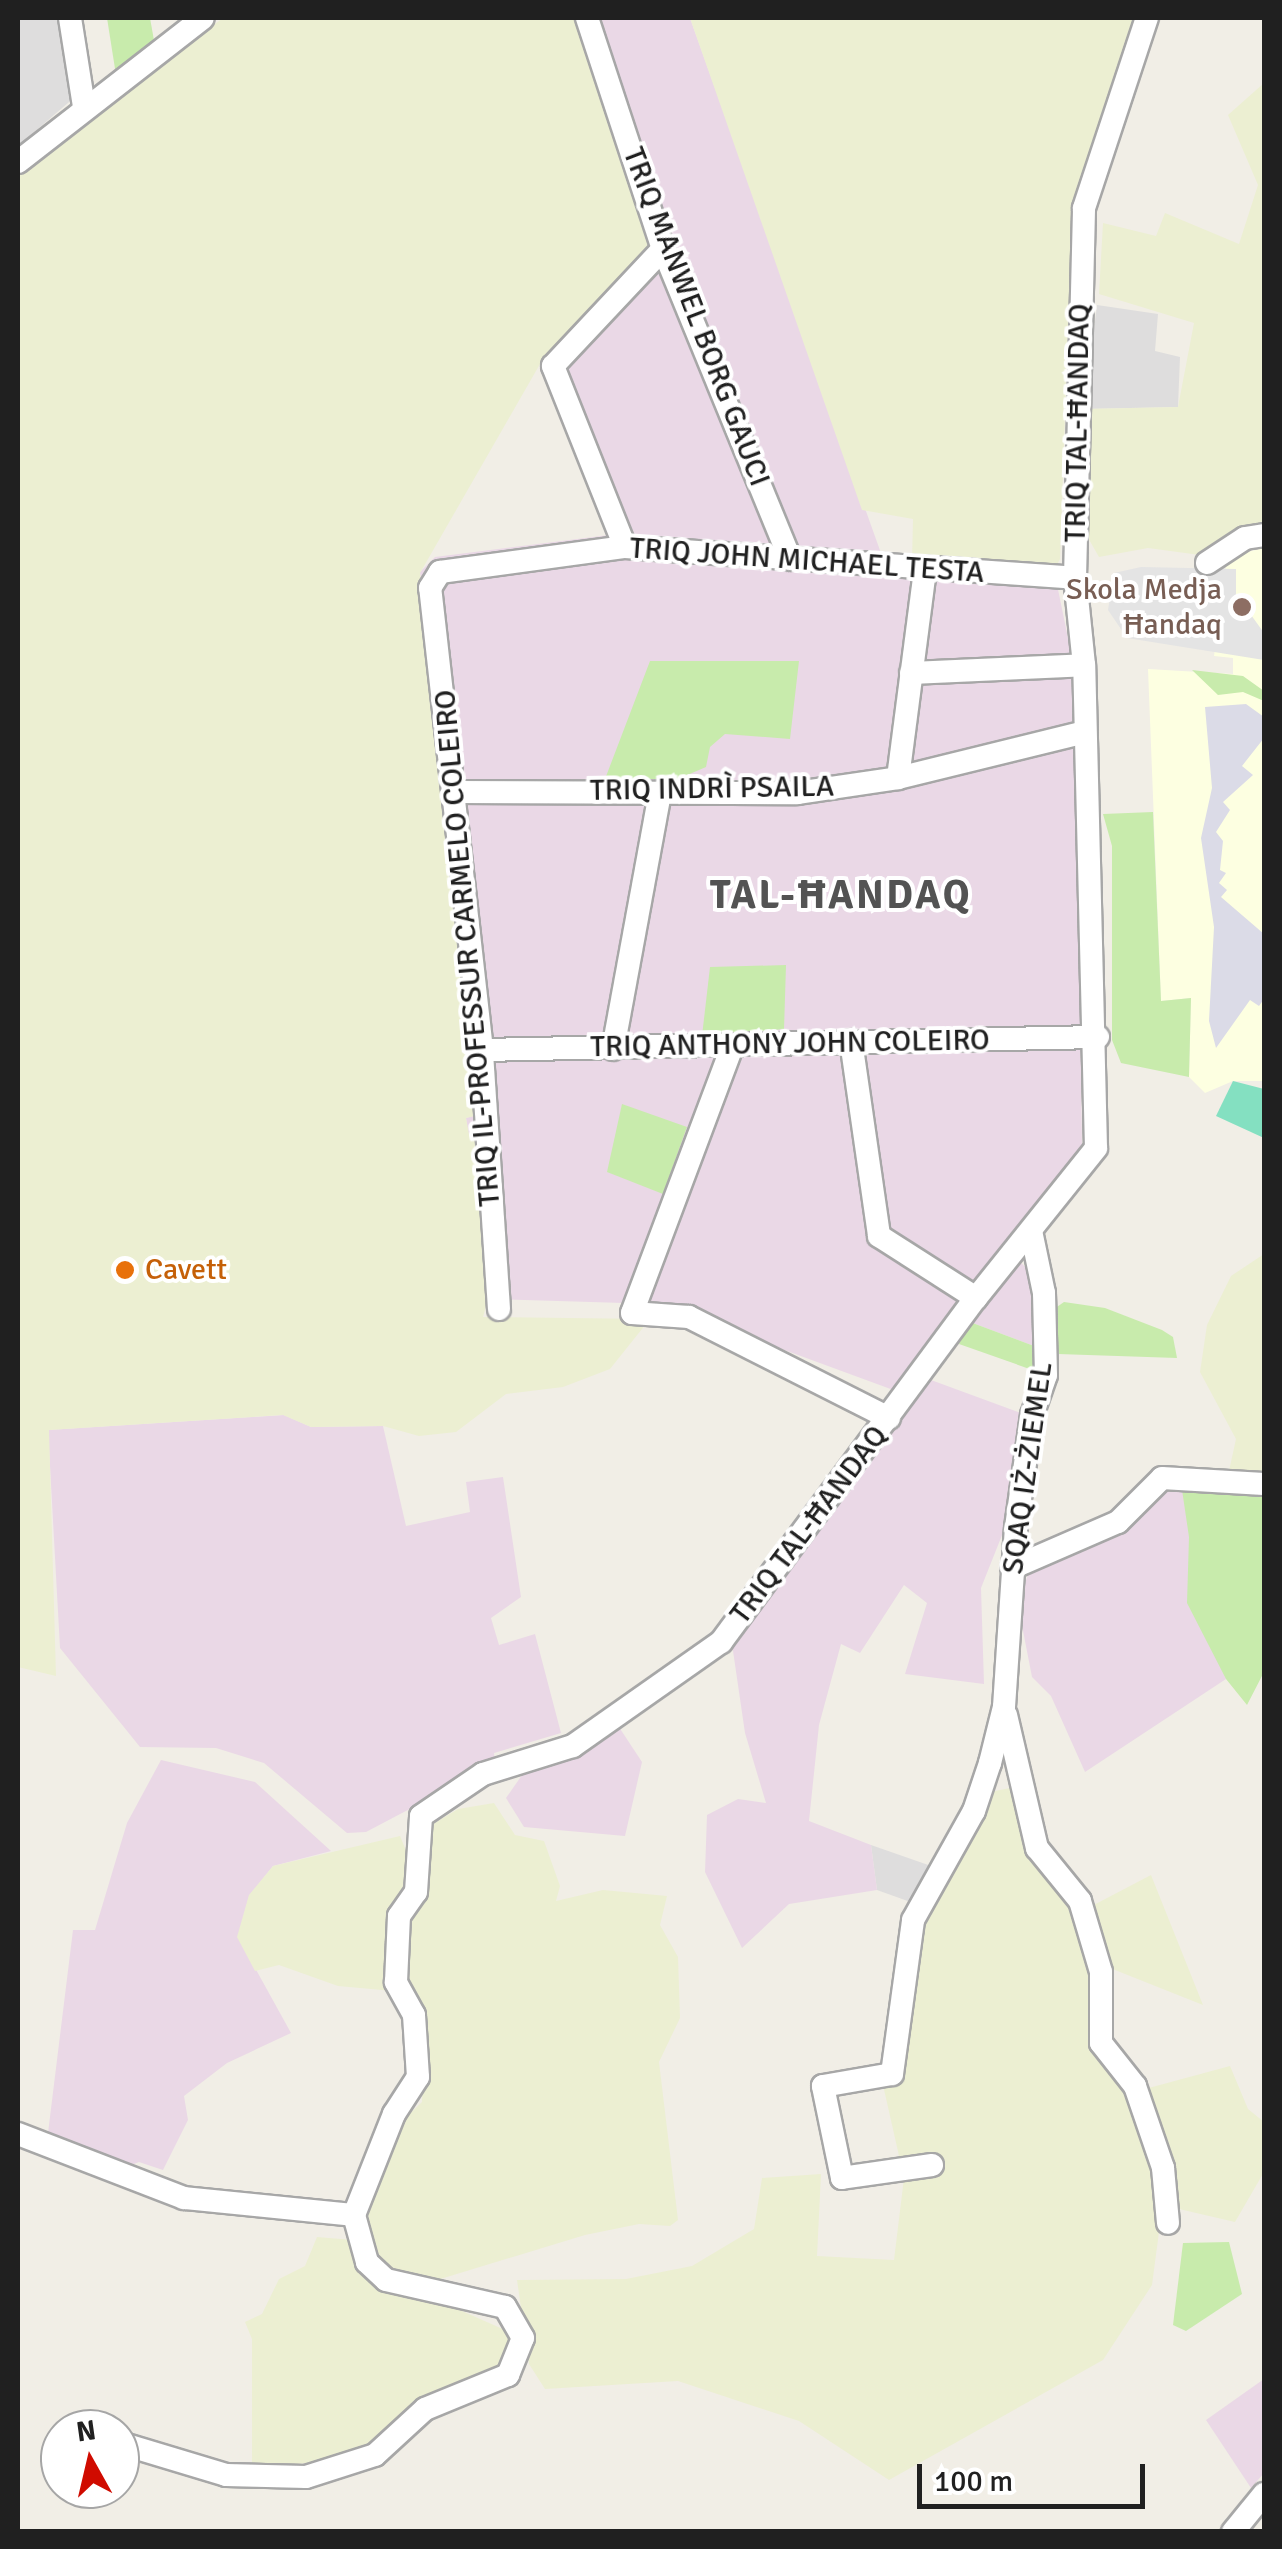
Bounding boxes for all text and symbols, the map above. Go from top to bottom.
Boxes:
street label: TRIQ MANWEL BORG GAUCI [615,142,777,492]
street label: TRIQ TAL-ĦANDAQ [1058,303,1098,543]
street label: TRIQ JOHN MICHAEL TESTA [628,531,986,591]
place label: Skola Medja Ħandaq [1066,572,1222,642]
marker: Skola Medja Ħandaq [1231,596,1253,618]
street label: TRIQ IL-PROFESSUR CARMELO COLEIRO [427,688,509,1208]
street label: TRIQ INDRÌ PSAILA [590,769,834,809]
district label: TAL-ĦANDAQ [710,871,972,919]
street label: TRIQ ANTHONY JOHN COLEIRO [590,1023,990,1065]
place label: Cavett [145,1252,227,1288]
marker: Cavett [114,1259,136,1281]
street label: SQAQ IŻ-ŻIEMEL [995,1360,1061,1576]
street label: TRIQ TAL-ĦANDAQ [723,1419,895,1631]
north arrow [40,2409,140,2509]
text: N [74,2413,98,2449]
scale bar [922,2444,1150,2506]
text: 100 m [934,2463,1013,2500]

